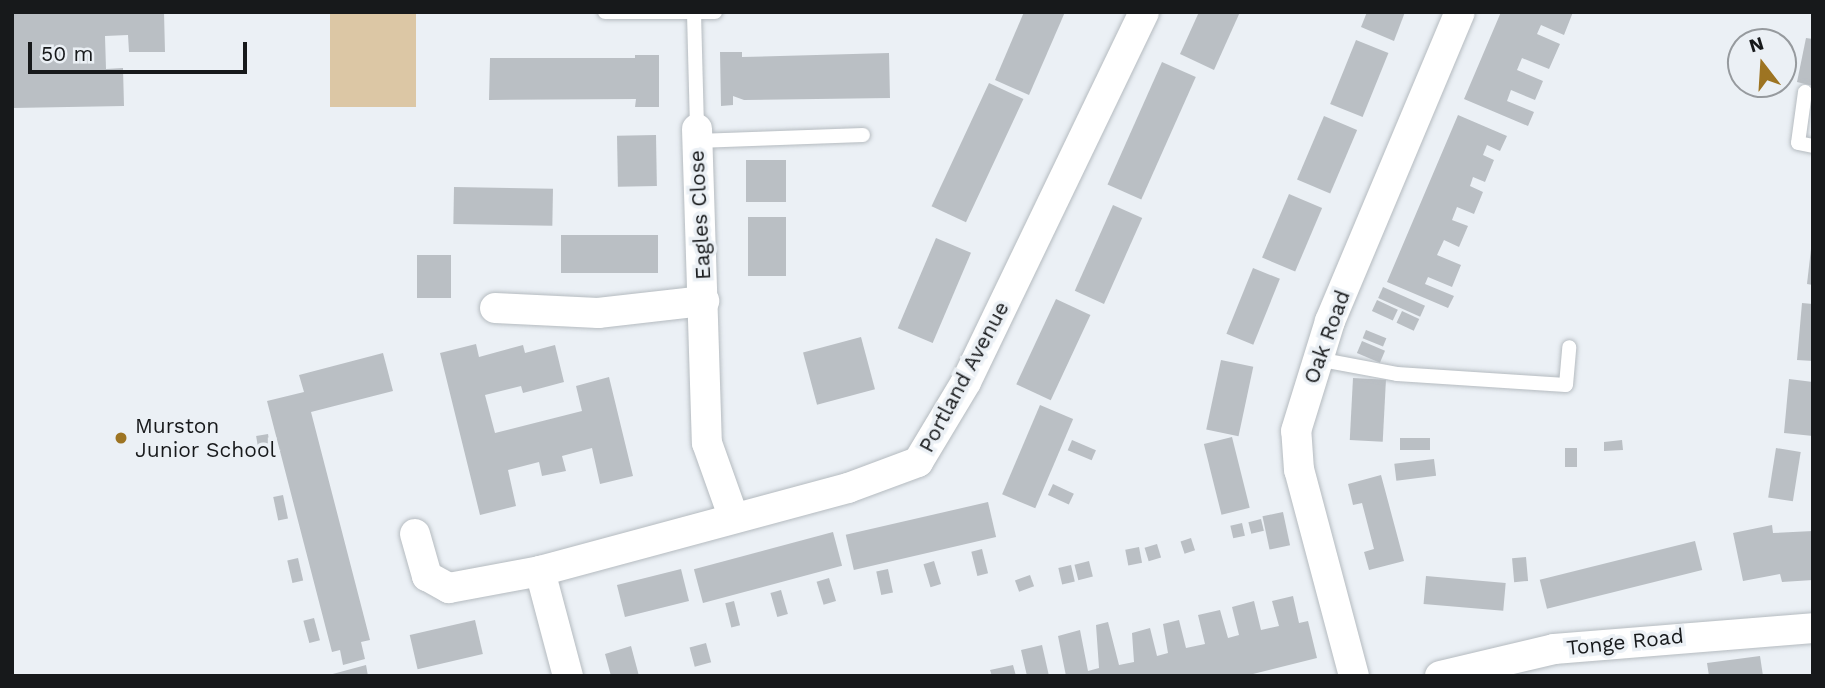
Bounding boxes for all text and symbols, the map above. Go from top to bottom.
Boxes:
scale bar [32,28,250,72]
north arrow [1727,28,1797,98]
text: N [1746,31,1766,57]
text: 50 m [41,41,93,66]
street label: Eagles Close [684,150,716,280]
street label: Oak Road [1298,287,1356,387]
street label: Portland Avenue [913,297,1015,457]
place label: Murston Junior School [135,413,276,463]
marker: Murston Junior School [113,430,129,446]
street label: Tonge Road [1565,623,1685,661]

